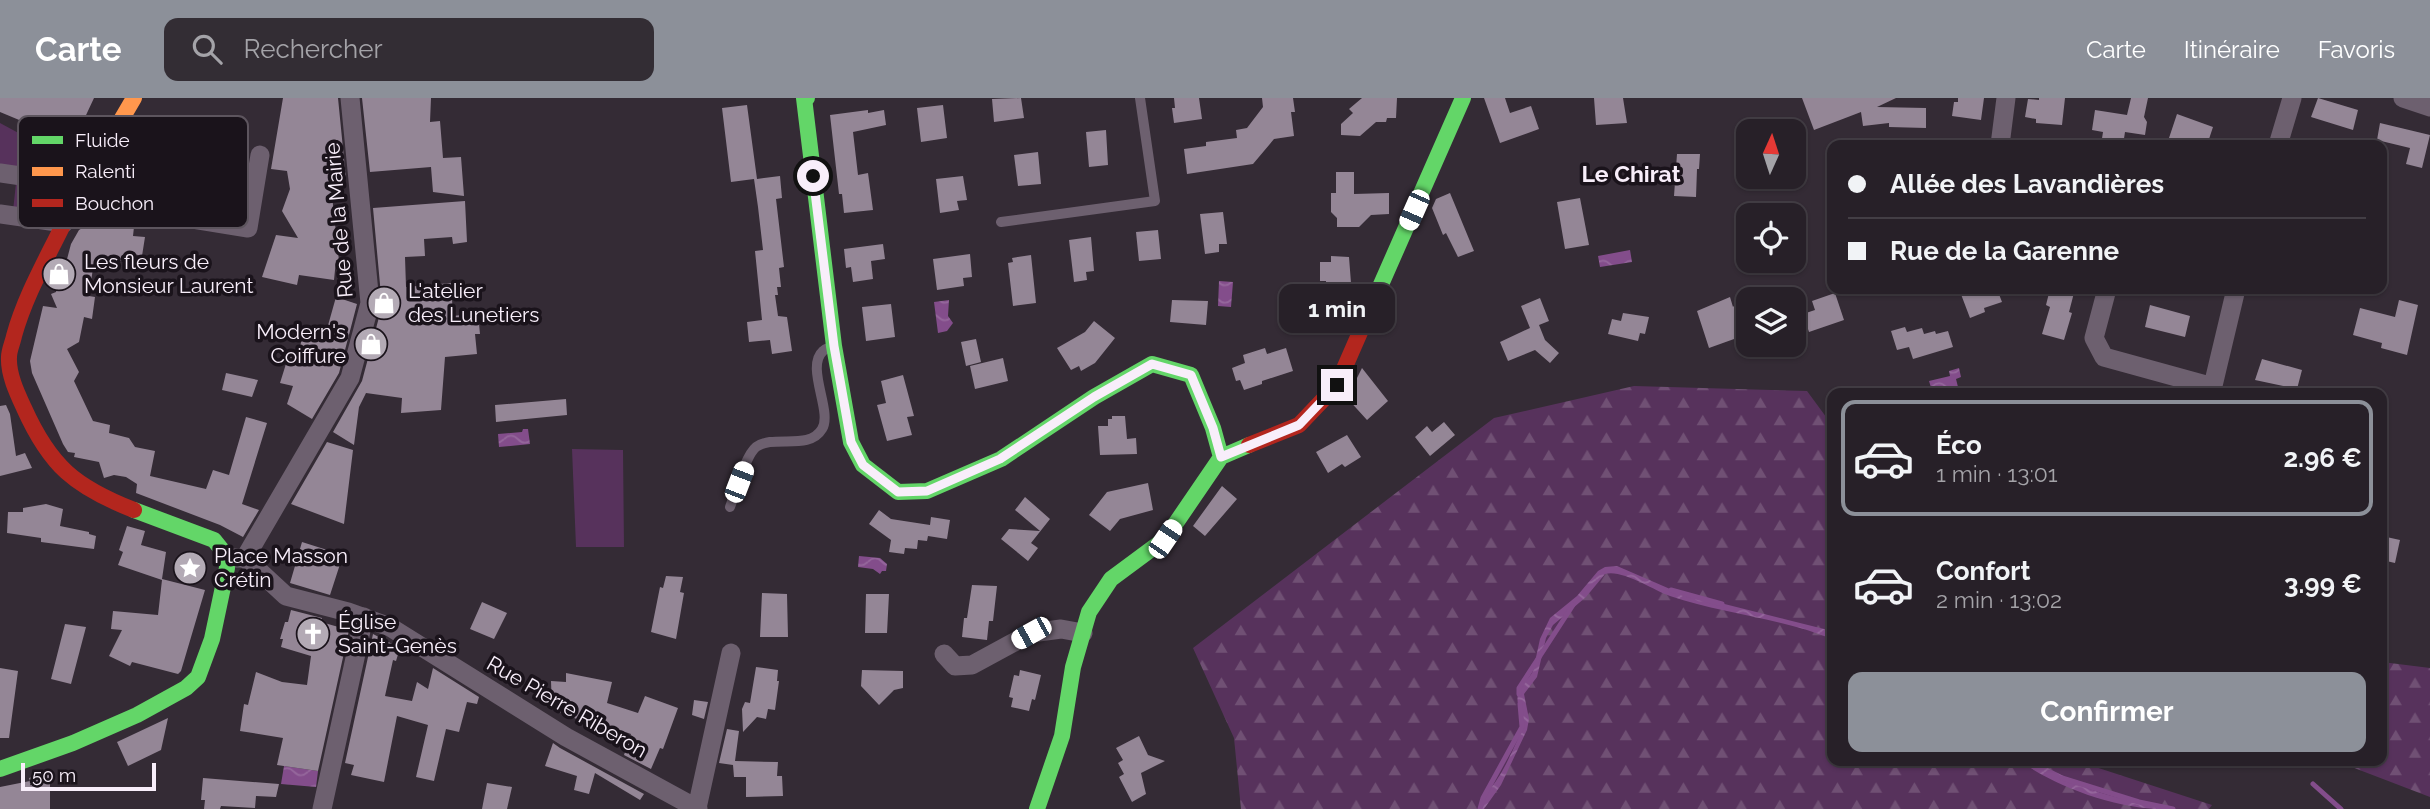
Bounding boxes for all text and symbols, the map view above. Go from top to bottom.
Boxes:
search box [164,18,654,81]
text: Carte [35,30,122,69]
icon: search [188,30,226,68]
text: Rechercher [244,34,383,64]
text: Carte [2086,35,2146,64]
text: Itinéraire [2184,35,2280,64]
text: Favoris [2318,35,2395,64]
legend [18,116,248,228]
north arrow [1736,119,1806,189]
map controls [1736,119,1806,357]
text: Fluide [75,129,130,151]
street label: Rue de la Mairie [319,141,358,299]
text: Ralenti [75,160,135,182]
route start [797,160,829,192]
district label: Le Chirat [1582,160,1681,187]
text: Allée des Lavandières [1890,169,2164,199]
car [1396,187,1433,233]
text: Bouchon [75,192,154,214]
button: locate [1736,203,1806,273]
text: Rue de la Garenne [1890,236,2119,266]
place label: Les fleurs de Monsieur Laurent [84,249,253,298]
shop icon: Les fleurs de Monsieur Laurent [40,255,78,293]
place label: L'atelier des Lunetiers [408,278,540,327]
shop icon: L'atelier des Lunetiers [365,284,403,322]
callout: 1 min [1279,284,1395,332]
button: layers [1736,287,1806,357]
text: 1 min [1308,295,1366,322]
place label: Modern's Coiffure [256,319,346,368]
shop icon: Modern's Coiffure [352,325,390,363]
route end [1321,369,1353,401]
icon: car [1852,427,1915,490]
text: Éco [1936,430,1982,460]
text: 2.96 € [2283,443,2362,473]
car [722,459,757,505]
text: 1 min · 13:01 [1936,460,2058,487]
car [1145,516,1186,562]
place label: Place Masson Crétin [214,543,348,592]
place icon: Place Masson Crétin [171,549,209,587]
icon: car [1852,553,1915,616]
text: Confort [1936,556,2030,586]
text: 3.99 € [2284,569,2362,599]
text: 2 min · 13:02 [1936,586,2062,613]
place label: Église Saint-Genès [338,609,457,658]
car [1008,614,1055,652]
church icon: Église Saint-Genès [294,615,332,653]
street label: Rue Pierre Riberon [483,650,652,763]
button: Confirmer [1848,672,2366,752]
scale bar [21,760,156,792]
text: 50 m [32,764,76,786]

